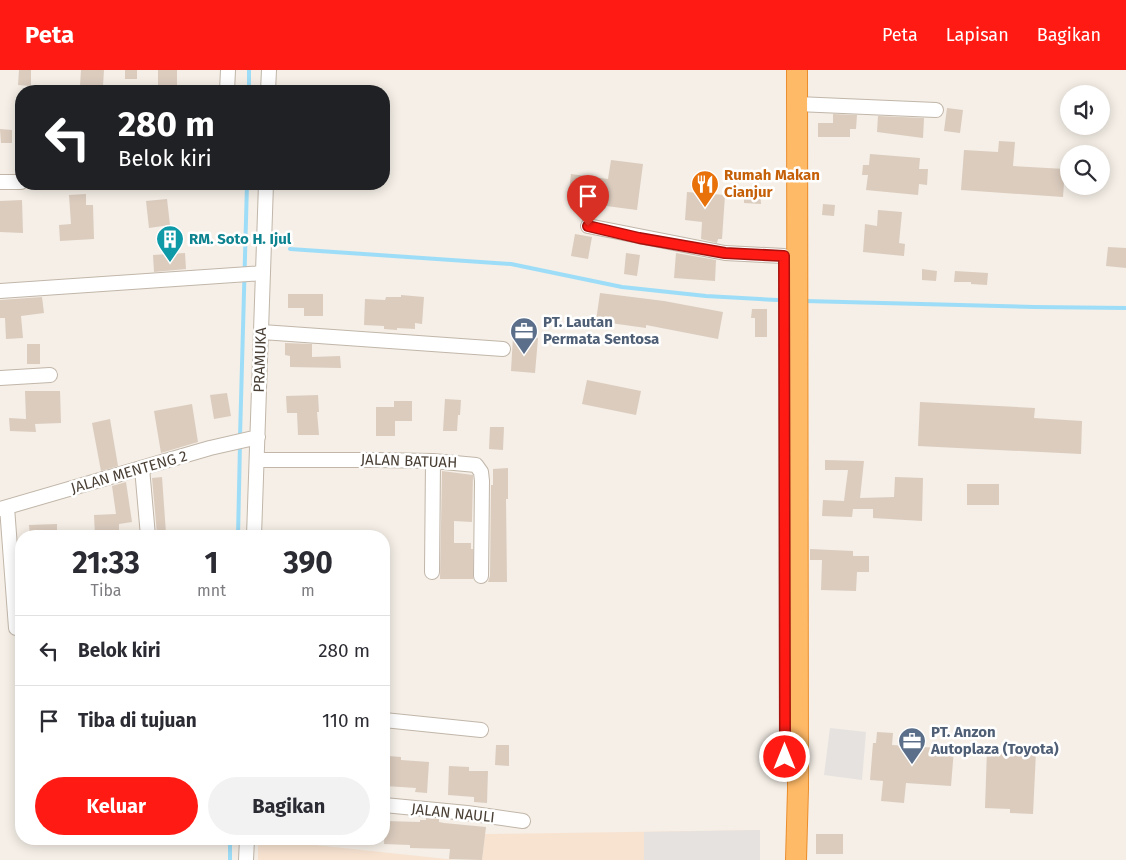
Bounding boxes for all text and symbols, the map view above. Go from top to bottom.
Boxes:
text: Peta [25,21,74,49]
text: Peta [882,24,918,46]
text: Lapisan [946,24,1009,46]
text: Bagikan [1037,24,1101,46]
map controls [1060,85,1110,195]
button: sound [1060,85,1110,135]
text: 280 m [118,103,215,145]
icon: left [35,105,100,170]
text: Belok kiri [118,145,212,172]
button: search [1060,145,1110,195]
place label: Rumah Makan Cianjur [724,166,820,201]
restaurant icon: Rumah Makan Cianjur [690,169,720,208]
pin [567,175,609,226]
icon: arrive [574,182,602,210]
building icon: RM. Soto H. Ijul [155,224,185,263]
place label: RM. Soto H. Ijul [189,230,292,248]
place label: PT. Lautan Permata Sentosa [543,313,659,348]
office icon: PT. Lautan Permata Sentosa [509,316,539,355]
street label: PRAMUKA [250,327,270,393]
street label: JALAN MENTENG 2 [69,447,189,497]
street label: JALAN BATUAH [360,450,458,472]
text: 21:33 [72,545,140,581]
text: 1 [205,545,218,581]
text: 390 [283,545,333,581]
text: Tiba [91,581,121,600]
text: mnt [197,581,226,600]
text: m [301,581,315,600]
icon: left [35,637,63,665]
text: Belok kiri [78,639,161,662]
text: 280 m [318,639,370,662]
icon: arrive [35,707,63,735]
text: Tiba di tujuan [78,709,197,732]
text: 110 m [322,709,370,732]
place label: PT. Anzon Autoplaza (Toyota) [930,723,1059,758]
office icon: PT. Anzon Autoplaza (Toyota) [897,726,927,765]
position arrow [758,730,810,782]
button: Keluar [35,777,198,835]
button: Bagikan [208,777,370,835]
street label: JALAN NAULI [410,800,496,826]

